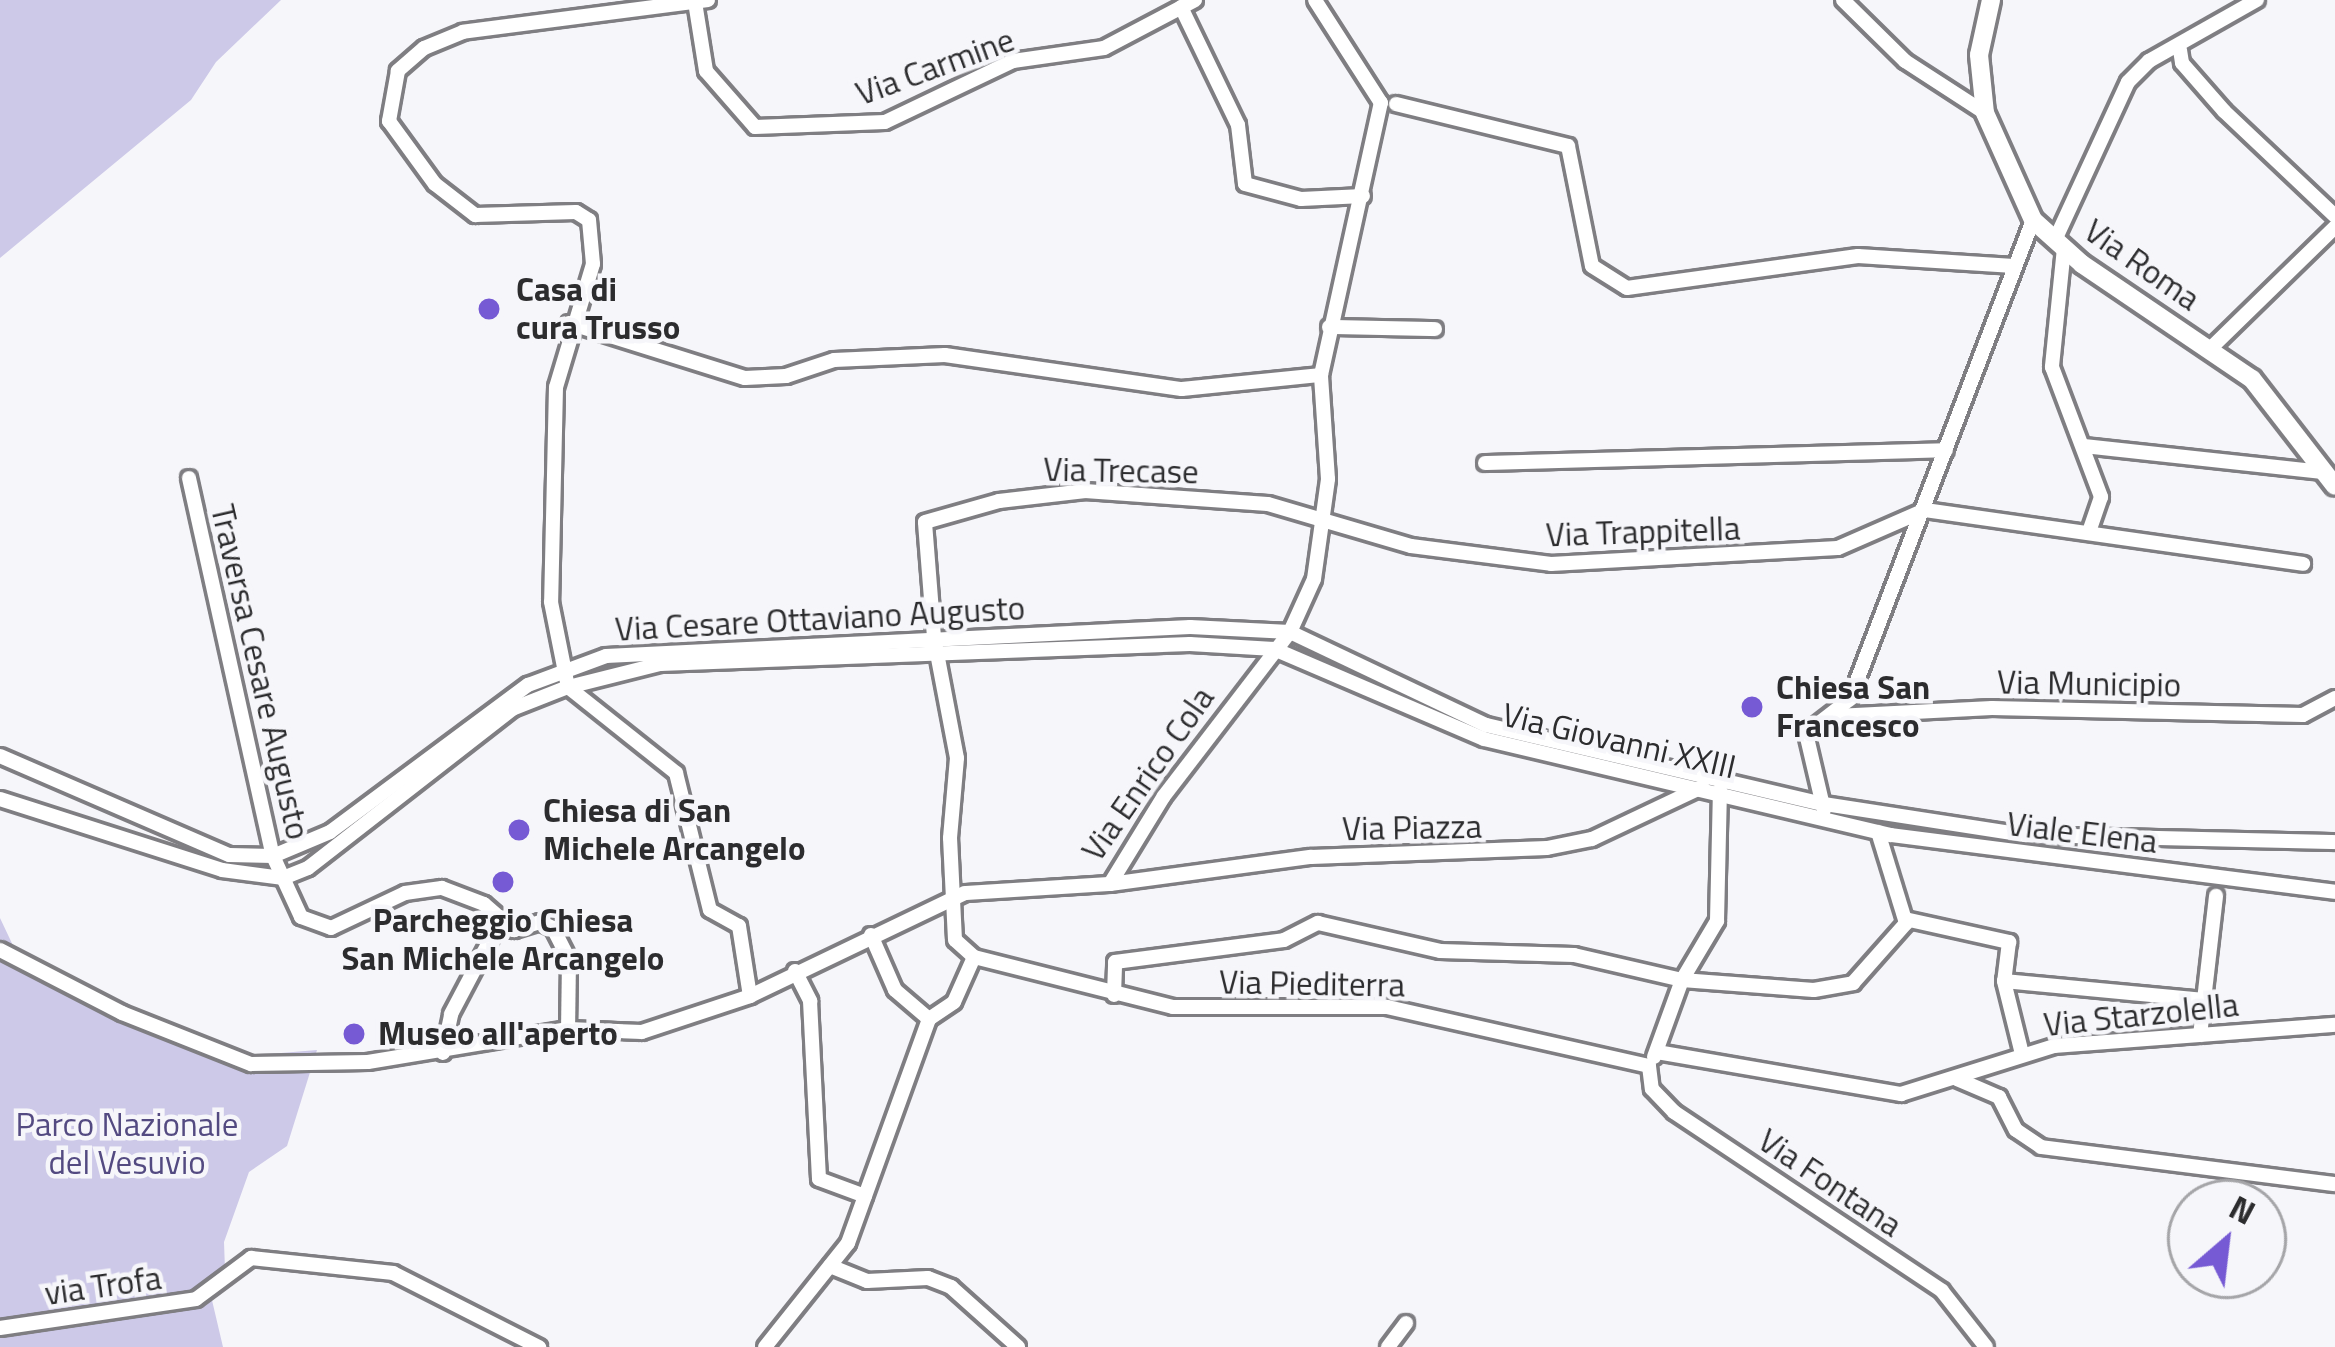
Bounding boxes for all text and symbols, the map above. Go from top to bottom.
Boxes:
street label: Via Carmine [851,20,1019,114]
street label: Via Roma [2077,211,2207,319]
place label: Casa di cura Trusso [516,270,680,348]
marker: Casa di cura Trusso [473,293,505,325]
street label: Via Trecase [1043,450,1199,492]
street label: Traversa Cesare Augusto [202,501,318,843]
street label: Via Trappitella [1545,509,1741,555]
street label: Via Cesare Ottaviano Augusto [614,588,1026,650]
street label: Via Municipio [1997,663,2181,705]
place label: Chiesa San Francesco [1776,668,1930,746]
street label: Via Enrico Cola [1074,680,1222,868]
marker: Chiesa San Francesco [1739,694,1765,720]
street label: Via Giovanni XXIII [1499,695,1739,787]
place label: Chiesa di San Michele Arcangelo [543,791,806,869]
street label: Viale Elena [2004,804,2160,862]
street label: Via Piazza [1342,807,1482,849]
marker: Chiesa di San Michele Arcangelo [506,817,532,843]
marker: Parcheggio Chiesa San Michele Arcangelo [490,869,516,895]
place label: Parcheggio Chiesa San Michele Arcangelo [342,901,664,979]
street label: Via Piediterra [1219,963,1405,1005]
street label: Via Starzolella [2042,985,2240,1045]
place label: Museo all'aperto [378,1014,618,1054]
marker: Museo all'aperto [341,1021,367,1047]
park label: Parco Nazionale del Vesuvio [16,1105,238,1183]
street label: Via Fontana [1751,1121,1909,1245]
north arrow [2167,1179,2287,1299]
text: N [2221,1182,2264,1237]
street label: via Trofa [42,1258,164,1314]

